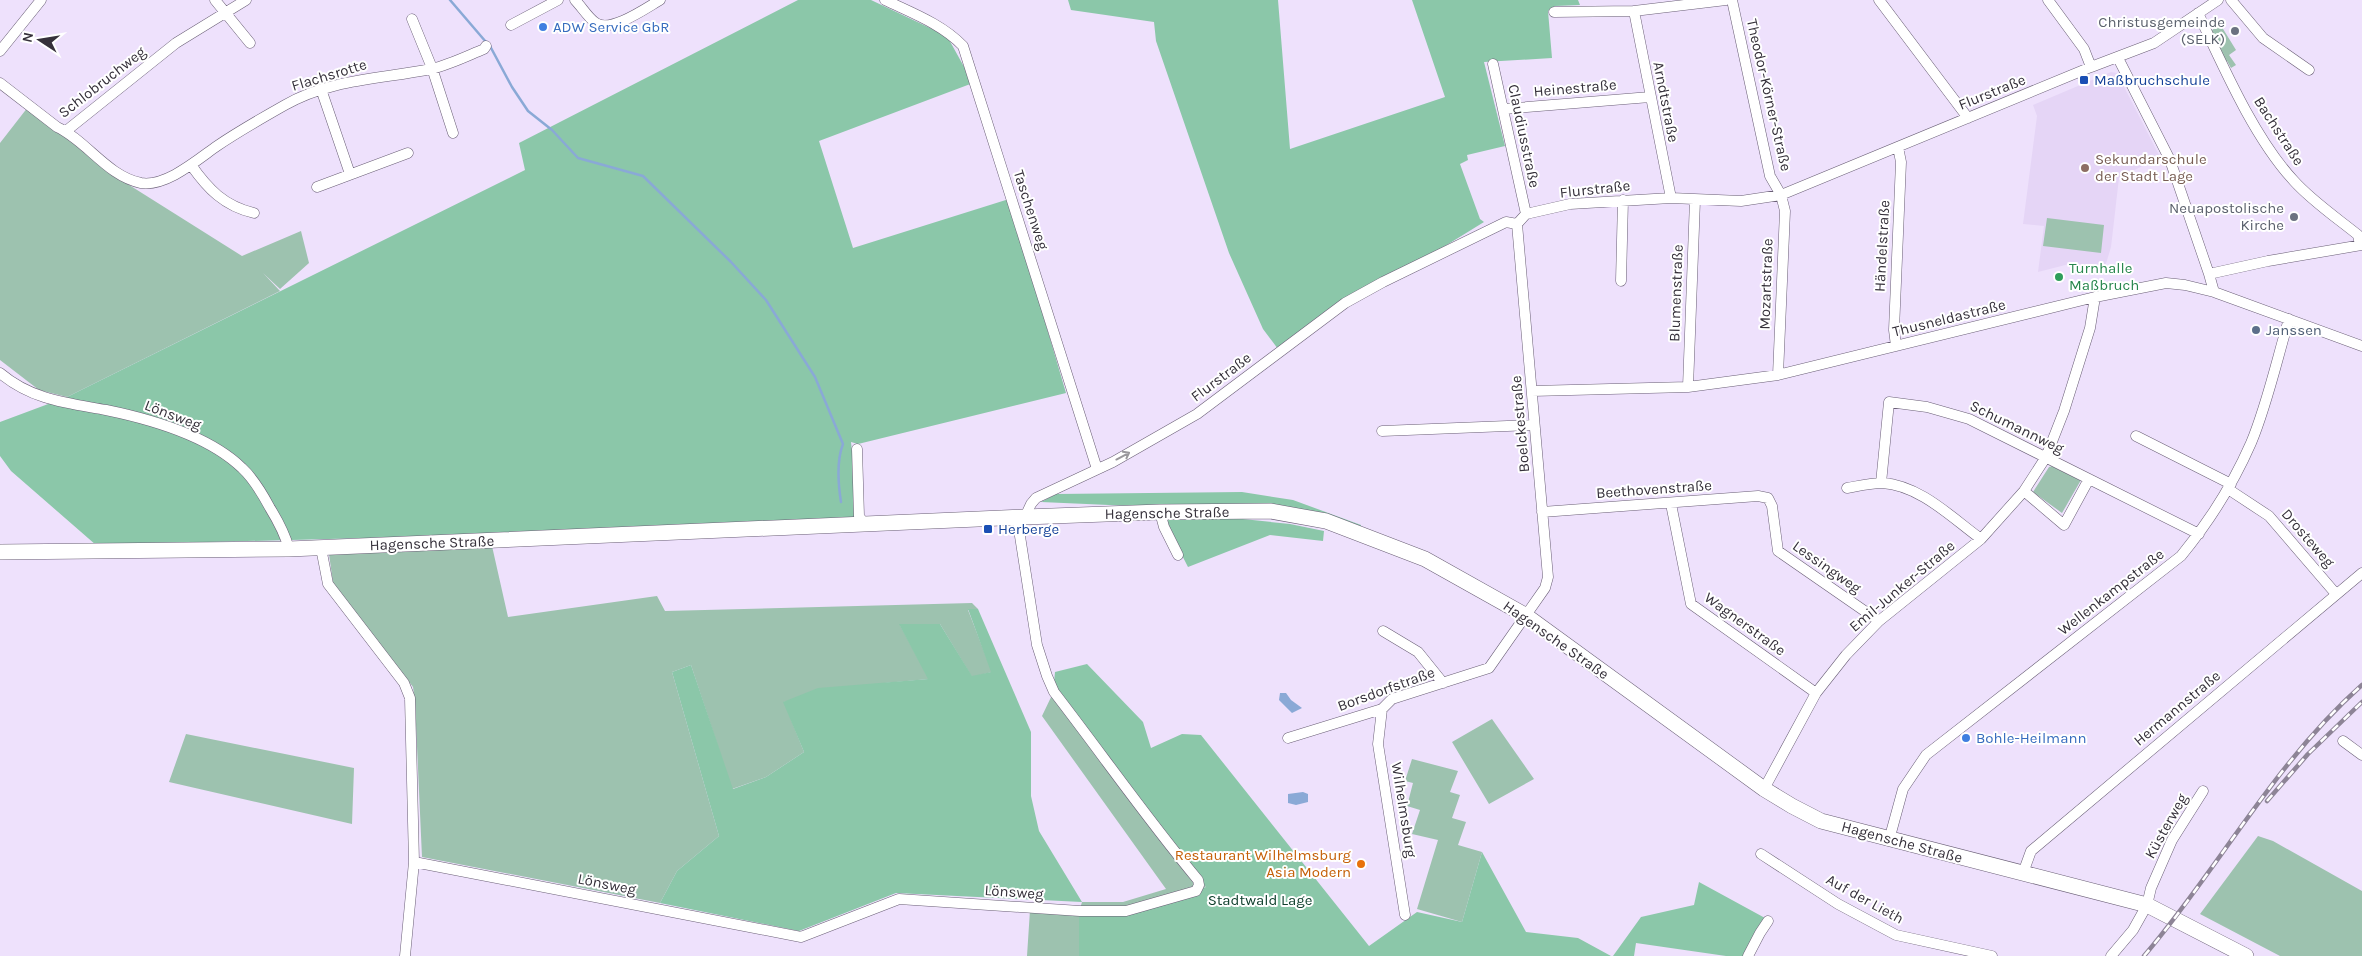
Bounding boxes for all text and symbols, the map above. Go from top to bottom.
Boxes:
place label: Christusgemeinde (SELK) [2098,13,2225,48]
north arrow [15,15,65,65]
street label: Theodor-Körner-Straße [1743,17,1795,173]
place label: ADW Service GbR [553,18,669,36]
marker: ADW Service GbR [537,21,549,33]
marker: Christusgemeinde (SELK) [2229,25,2241,37]
text: N [18,31,37,44]
street label: Schlobruchweg [55,42,150,122]
street label: Flachsrotte [289,55,369,95]
street label: Arndtstraße [1649,60,1683,144]
street label: Flurstraße [1956,70,2028,114]
place label: Maßbruchschule [2094,71,2210,89]
marker: Maßbruchschule [2078,74,2090,86]
street label: Heinestraße [1533,75,1617,101]
street label: Claudiusstraße [1504,83,1544,189]
street label: Bachstraße [2250,93,2308,169]
place label: Sekundarschule der Stadt Lage [2095,150,2207,185]
marker: Sekundarschule der Stadt Lage [2079,162,2091,174]
street label: Taschenweg [1010,168,1053,253]
street label: Flurstraße [1559,176,1631,202]
street label: Händelstraße [1871,199,1893,293]
place label: Neuapostolische Kirche [2169,199,2284,234]
marker: Neuapostolische Kirche [2288,211,2300,223]
street label: Mozartstraße [1755,238,1777,330]
street label: Blumenstraße [1665,244,1687,342]
place label: Turnhalle Maßbruch [2069,259,2139,294]
marker: Turnhalle Maßbruch [2053,271,2065,283]
street label: Thusneldastraße [1891,295,2007,341]
place label: Janssen [2266,321,2322,339]
marker: Janssen [2250,324,2262,336]
street label: Flurstraße [1187,349,1255,405]
street label: Boelckestraße [1507,375,1533,473]
street label: Lönsweg [142,396,204,434]
street label: Schumannweg [1967,396,2067,458]
one-way arrow [1116,451,1131,461]
street label: Beethovenstraße [1595,476,1713,502]
street label: Hagensche Straße [1104,503,1230,523]
street label: Drosteweg [2278,505,2339,571]
place label: Herberge [998,520,1059,538]
marker: Herberge [982,523,994,535]
street label: Hagensche Straße [369,532,495,554]
street label: Emil-Junker-Straße [1845,536,1959,636]
street label: Lessingweg [1789,537,1865,597]
street label: Wellenkampstraße [2054,545,2168,639]
street label: Wagnerstraße [1701,589,1789,659]
street label: Hagensche Straße [1500,597,1612,683]
street label: Borsdorfstraße [1335,663,1437,715]
street label: Hermannstraße [2130,667,2224,749]
place label: Bohle-Heilmann [1976,729,2087,747]
marker: Bohle-Heilmann [1960,732,1972,744]
street label: Wilhelmsburg [1388,761,1421,860]
street label: Küsterweg [2141,790,2192,862]
street label: Hagensche Straße [1839,817,1965,867]
place label: Restaurant Wilhelmsburg Asia Modern [1175,846,1352,881]
marker: Restaurant Wilhelmsburg Asia Modern [1355,858,1367,870]
street label: Lönsweg [576,870,638,899]
street label: Auf der Lieth [1823,870,1907,928]
street label: Lönsweg [984,881,1045,903]
park label: Stadtwald Lage [1208,891,1312,909]

